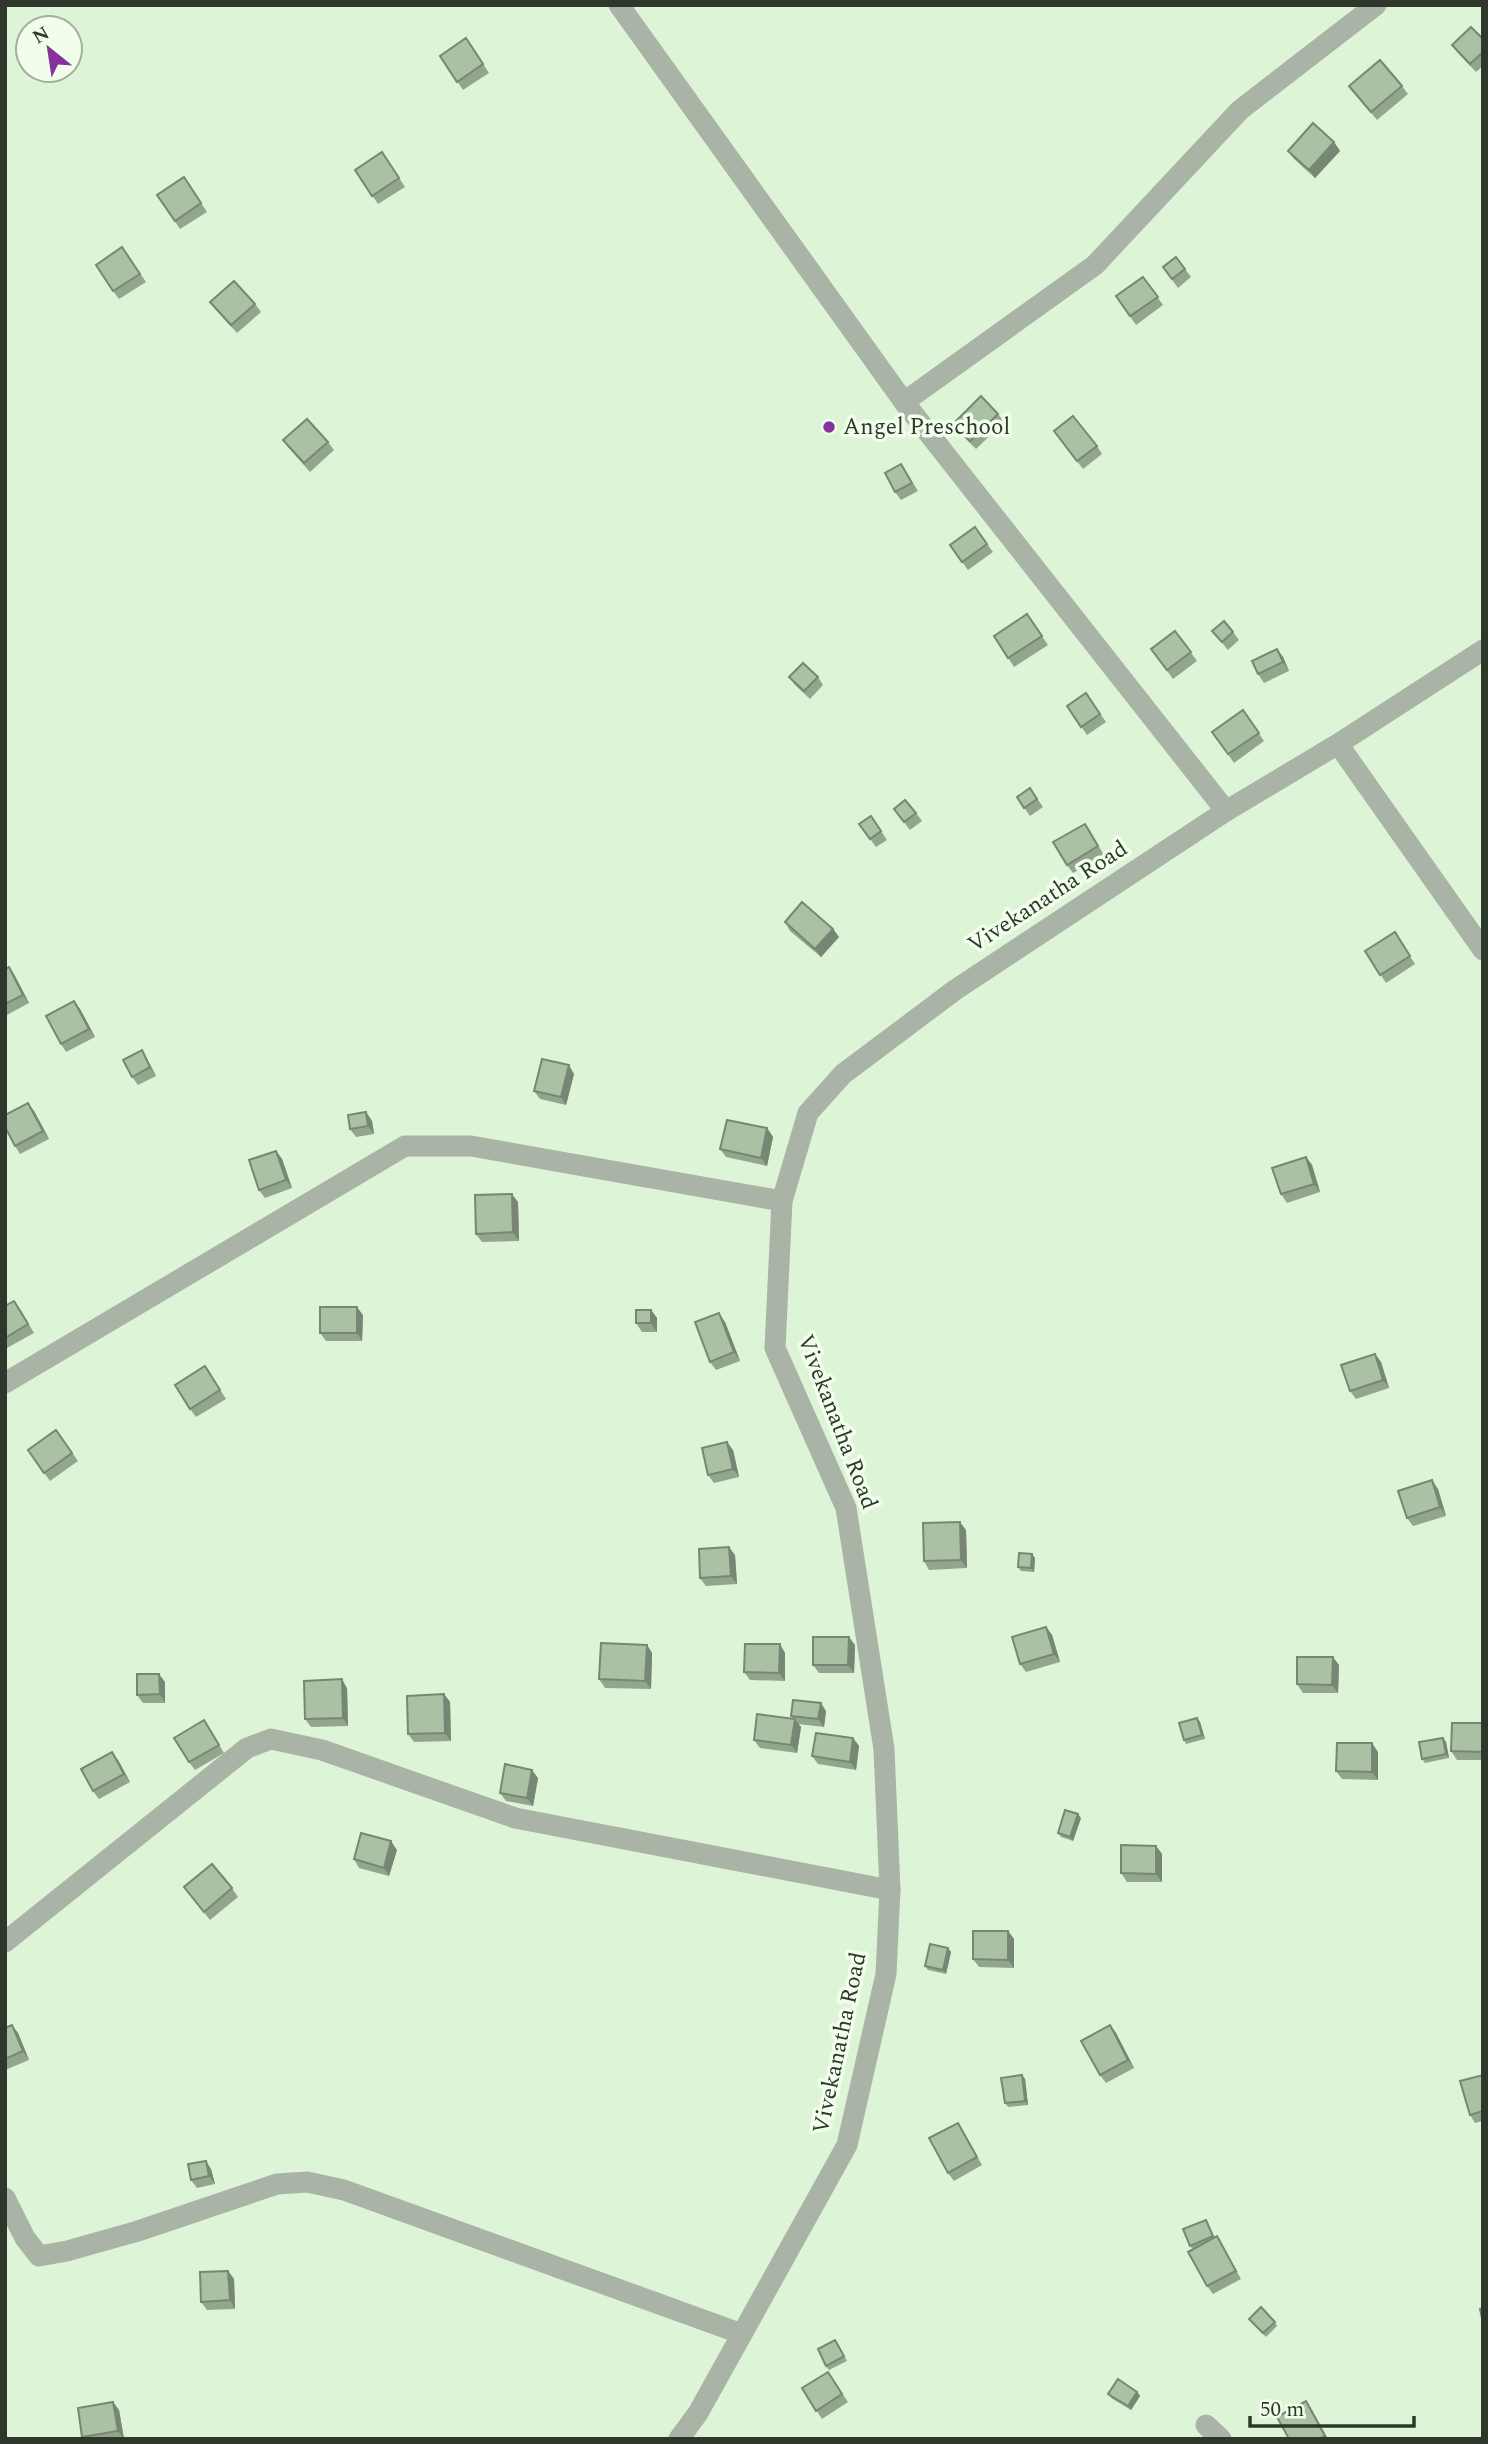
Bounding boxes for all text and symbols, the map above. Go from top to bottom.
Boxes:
north arrow [14,14,84,84]
text: N [27,19,55,52]
place label: Angel Preschool [843,410,1010,445]
marker: Angel Preschool [821,419,837,435]
street label: Vivekanatha Road [961,832,1135,962]
street label: Vivekanatha Road [788,1329,887,1515]
street label: Vivekanatha Road [804,1949,876,2137]
scale bar [1250,2384,1414,2428]
text: 50 m [1260,2394,1304,2426]

